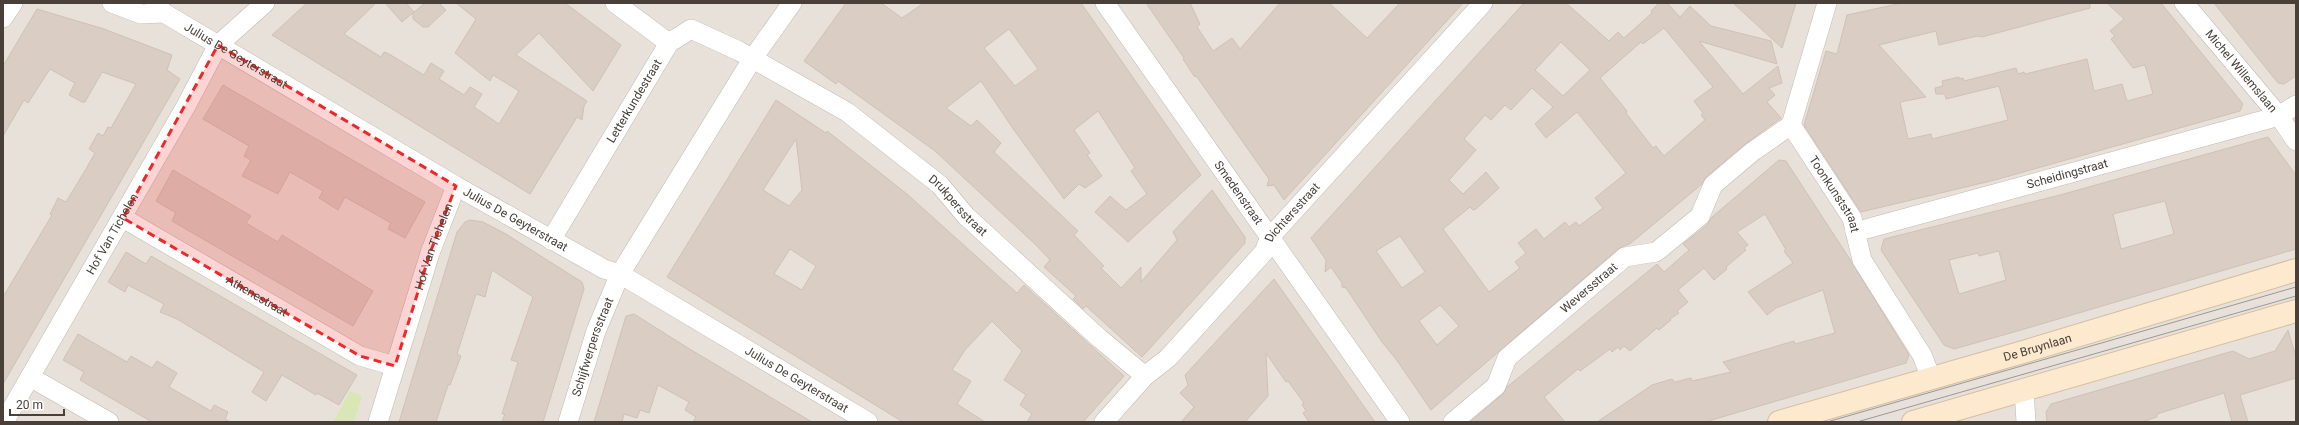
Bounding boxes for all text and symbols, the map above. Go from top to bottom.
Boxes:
street label: Julius De Geyterstraat [182,20,290,92]
street label: Michel Willemslaan [2203,27,2280,115]
street label: Letterkundestraat [604,57,665,145]
street label: Toonkunststraat [1806,153,1862,234]
street label: Scheidingstraat [2025,156,2109,192]
street label: Smedenstraat [1211,158,1266,227]
street label: Drukpersstraat [926,172,990,239]
street label: Dichtersstraat [1262,180,1323,244]
street label: Julius De Geyterstraat [461,184,570,254]
street label: Hof Van Tichelen [83,191,141,277]
street label: Hof Van Tichelen [412,201,456,292]
street label: Weversstraat [1558,260,1620,316]
street label: Athenestraat [224,273,290,319]
street label: Schijfwerpersstraat [569,295,616,398]
street label: De Bruynlaan [2002,331,2073,364]
street label: Julius De Geyterstraat [743,343,851,416]
scale bar [10,391,64,417]
text: 20 m [16,398,43,412]

